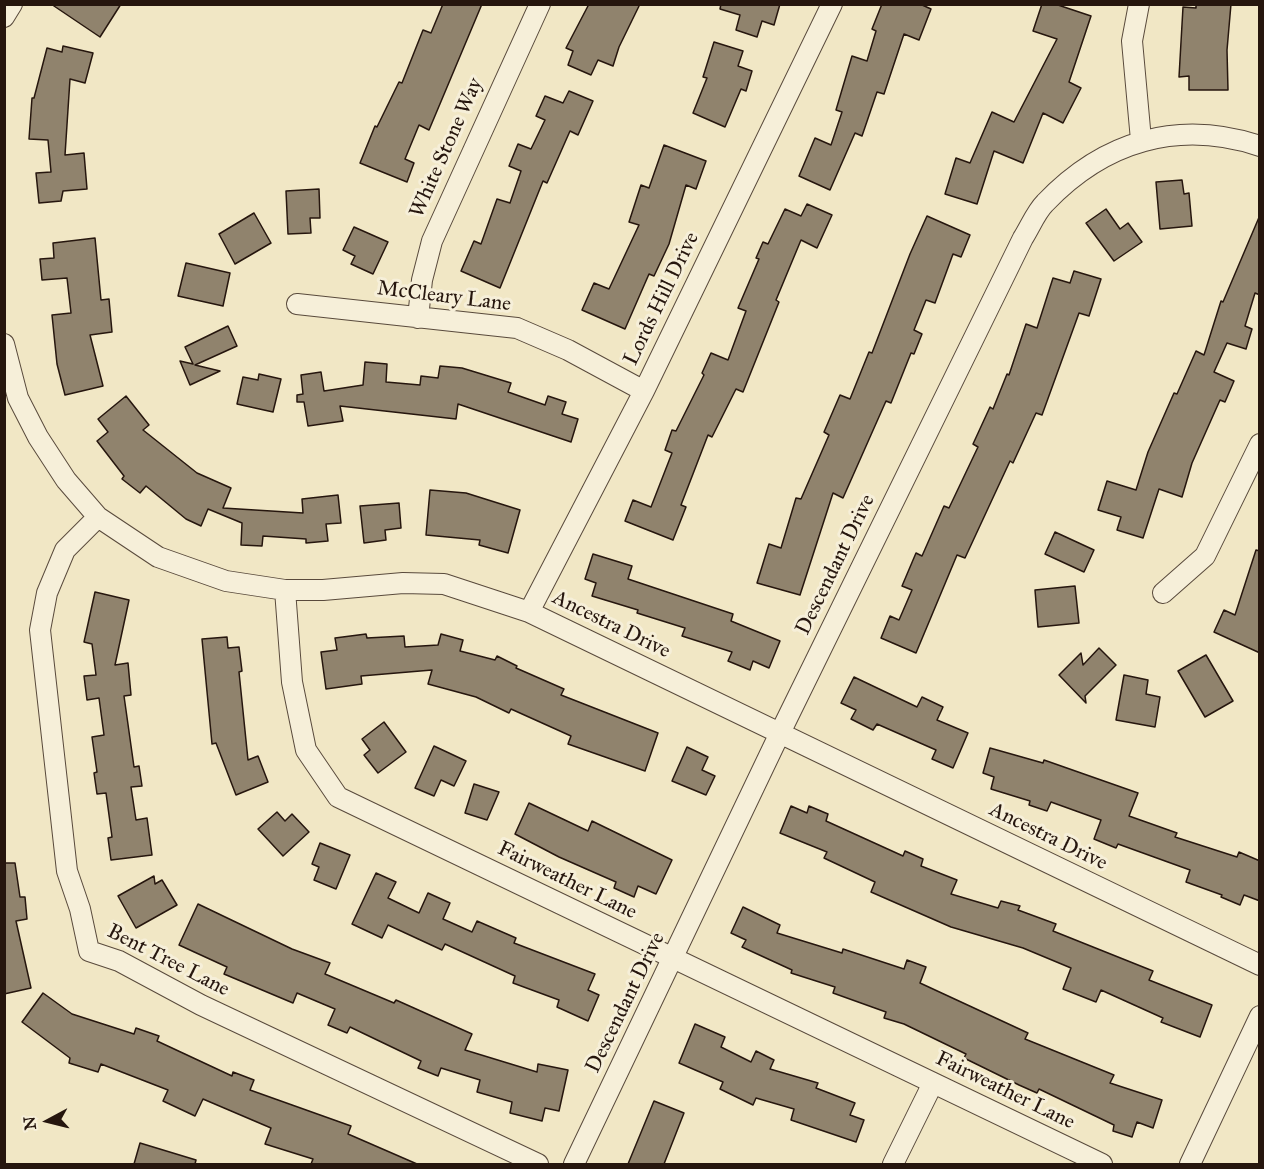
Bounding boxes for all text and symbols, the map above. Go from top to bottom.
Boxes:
street label: White Stone Way [405,74,489,222]
street label: Lords Hill Drive [619,228,705,370]
street label: McCleary Lane [376,276,512,318]
street label: Descendant Drive [791,491,881,639]
street label: Ancestra Drive [548,586,674,664]
street label: Ancestra Drive [985,798,1111,876]
street label: Fairweather Lane [493,836,641,926]
street label: Bent Tree Lane [103,919,233,1003]
street label: Descendant Drive [581,929,671,1077]
street label: Fairweather Lane [931,1046,1079,1136]
north arrow [18,1091,78,1151]
text: N [19,1115,40,1131]

